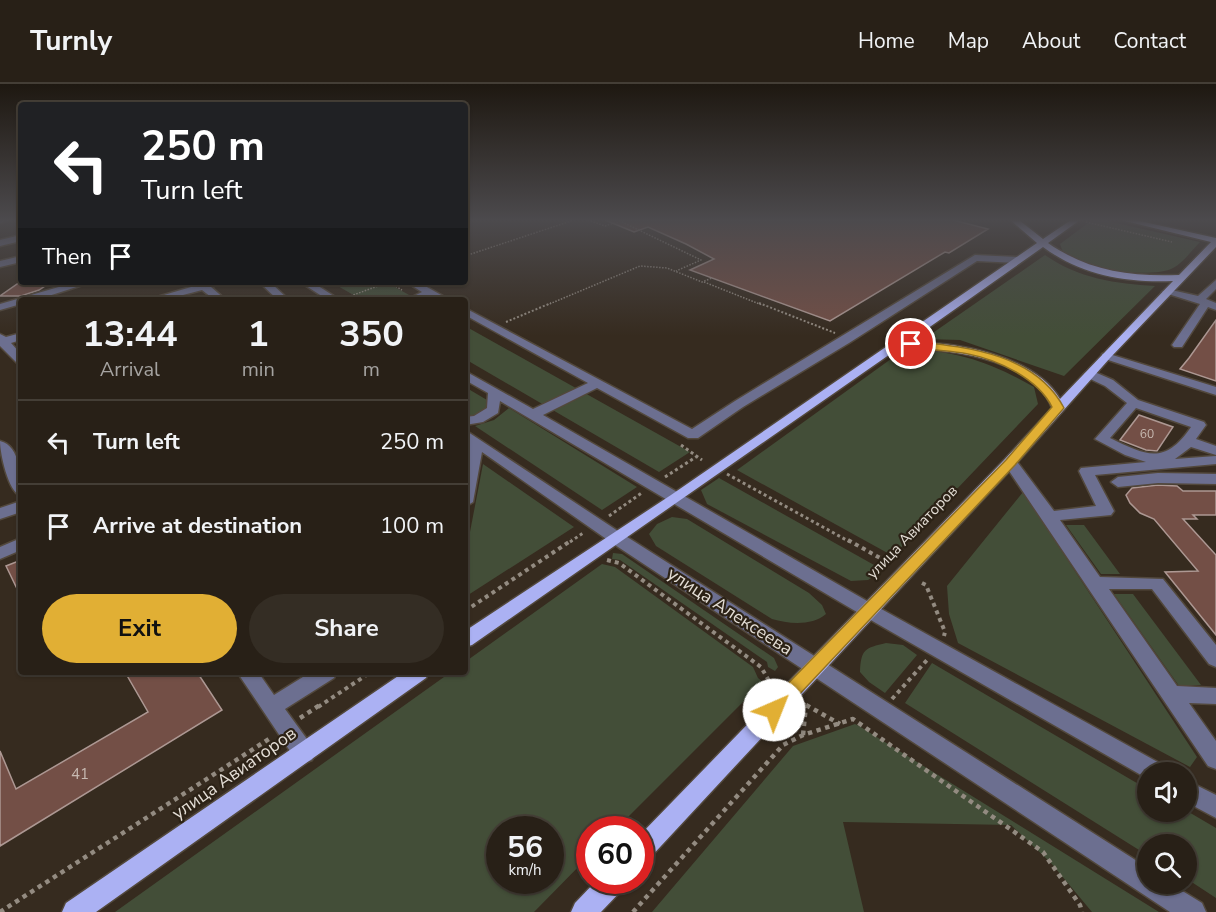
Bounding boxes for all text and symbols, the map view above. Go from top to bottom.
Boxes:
text: Turnly [30,22,112,60]
text: Home [858,27,915,55]
text: Map [948,27,989,55]
text: About [1022,27,1080,55]
text: Contact [1113,27,1186,55]
text: 250 m [141,118,265,175]
icon: left [42,126,120,204]
text: Turn left [141,172,242,209]
icon: arrive [104,240,137,273]
text: Then [42,242,92,272]
text: 13:44 [82,310,178,359]
text: 1 [247,310,269,359]
text: 350 [339,310,404,359]
pin [885,318,936,369]
icon: arrive [894,327,927,360]
text: Arrival [100,356,160,383]
text: min [242,356,275,383]
text: m [363,356,380,383]
icon: left [42,426,75,459]
house number: 60 [1140,426,1154,442]
text: Turn left [93,427,180,457]
text: 250 m [380,427,444,457]
street label: улица Авиаторов [862,481,962,583]
icon: arrive [42,510,75,543]
text: Arrive at destination [93,511,302,541]
text: 100 m [380,511,444,541]
street label: улица Алексеева [663,561,797,661]
button: Exit [42,594,237,663]
button: Share [249,594,444,663]
position arrow [742,678,806,742]
street label: улица Авиаторов [167,721,301,825]
map controls [1137,762,1197,894]
button: sound [1137,762,1197,822]
house number: 41 [71,764,89,784]
speed limit sign: 60 [576,816,654,894]
text: 56 [507,827,543,868]
button: search [1137,834,1197,894]
text: km/h [508,860,542,880]

